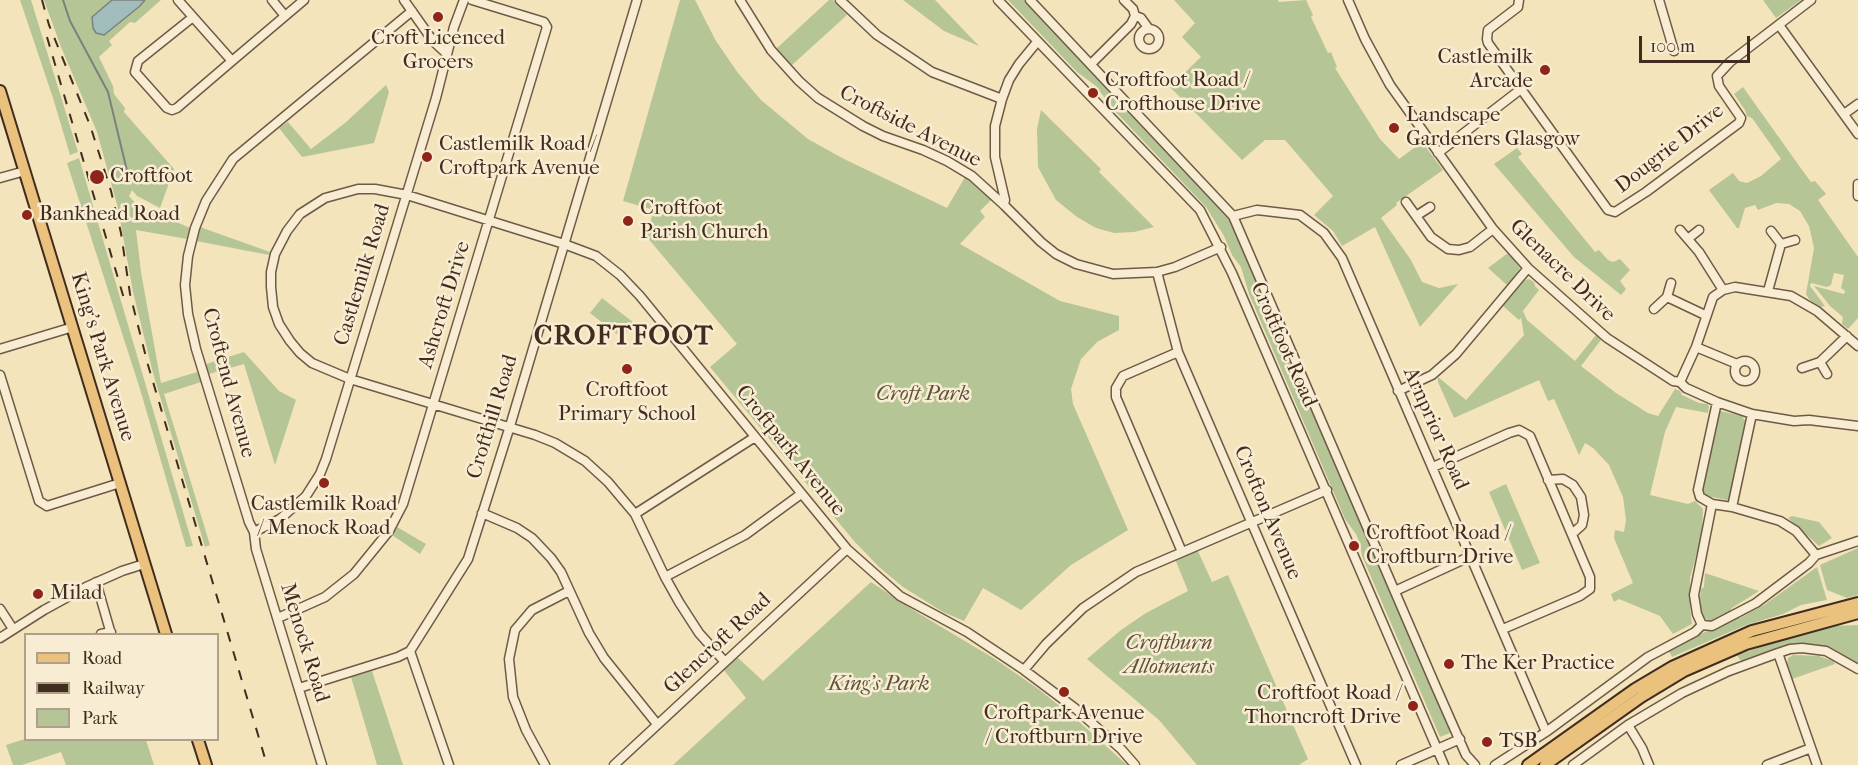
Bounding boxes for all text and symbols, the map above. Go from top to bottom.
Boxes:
marker: Croft Licenced Grocers [431,10,445,24]
scale bar [1642,24,1753,62]
place label: Croft Licenced Grocers [371,26,505,76]
text: 100 m [1650,36,1695,57]
place label: Castlemilk Arcade [1438,45,1533,95]
marker: Castlemilk Arcade [1538,63,1552,77]
place label: Croftfoot Road / Crofthouse Drive [1105,68,1261,118]
street label: Croftside Avenue [835,80,985,174]
marker: Croftfoot Road / Crofthouse Drive [1086,86,1100,100]
street label: Dougrie Drive [1611,99,1729,199]
place label: Landscape Gardeners Glasgow [1406,103,1580,153]
marker: Landscape Gardeners Glasgow [1387,121,1401,135]
place label: Castlemilk Road / Croftpark Avenue [439,132,600,182]
marker: Castlemilk Road / Croftpark Avenue [420,150,434,164]
place label: Croftfoot [110,164,193,190]
marker: Croftfoot [88,168,106,186]
place label: Croftfoot Parish Church [640,196,769,246]
street label: Castlemilk Road [330,201,396,349]
place label: Bankhead Road [39,202,180,228]
marker: Bankhead Road [20,208,34,222]
marker: Croftfoot Parish Church [621,214,635,228]
street label: Glenacre Drive [1504,214,1620,328]
street label: Ashcroft Drive [414,238,476,372]
street label: King's Park Avenue [64,269,140,445]
street label: Croftfoot Road [1244,279,1322,411]
street label: Croftend Avenue [196,305,260,461]
district label: CROFTFOOT [534,321,714,353]
street label: Crofthill Road [462,352,524,482]
marker: Croftfoot Primary School [620,362,634,376]
street label: Arnprior Road [1397,364,1473,494]
place label: Croftfoot Primary School [558,378,696,428]
street label: Croftpark Avenue [730,381,850,521]
park label: Croft Park [876,382,970,408]
street label: Crofton Avenue [1228,442,1306,584]
marker: Castlemilk Road / Menock Road [317,476,331,490]
place label: Castlemilk Road / Menock Road [251,492,397,542]
place label: Croftfoot Road / Croftburn Drive [1366,521,1513,571]
marker: Croftfoot Road / Croftburn Drive [1347,539,1361,553]
street label: Menock Road [274,580,334,706]
place label: Milad [50,581,102,607]
marker: Milad [31,587,45,601]
street label: Glencroft Road [659,588,777,700]
park label: Croftburn Allotments [1124,631,1214,681]
legend [24,633,219,741]
text: Road [82,648,122,669]
place label: The Ker Practice [1461,651,1615,677]
marker: The Ker Practice [1442,657,1456,671]
park label: King's Park [828,672,930,698]
text: Railway [82,678,145,699]
place label: Croftfoot Road / Thorncroft Drive [1244,681,1401,731]
marker: Croftpark Avenue / Croftburn Drive [1057,685,1071,699]
marker: Croftfoot Road / Thorncroft Drive [1406,699,1420,713]
place label: Croftpark Avenue / Croftburn Drive [984,701,1144,751]
text: Park [82,708,118,729]
place label: TSB [1499,729,1538,755]
marker: TSB [1480,735,1494,749]

